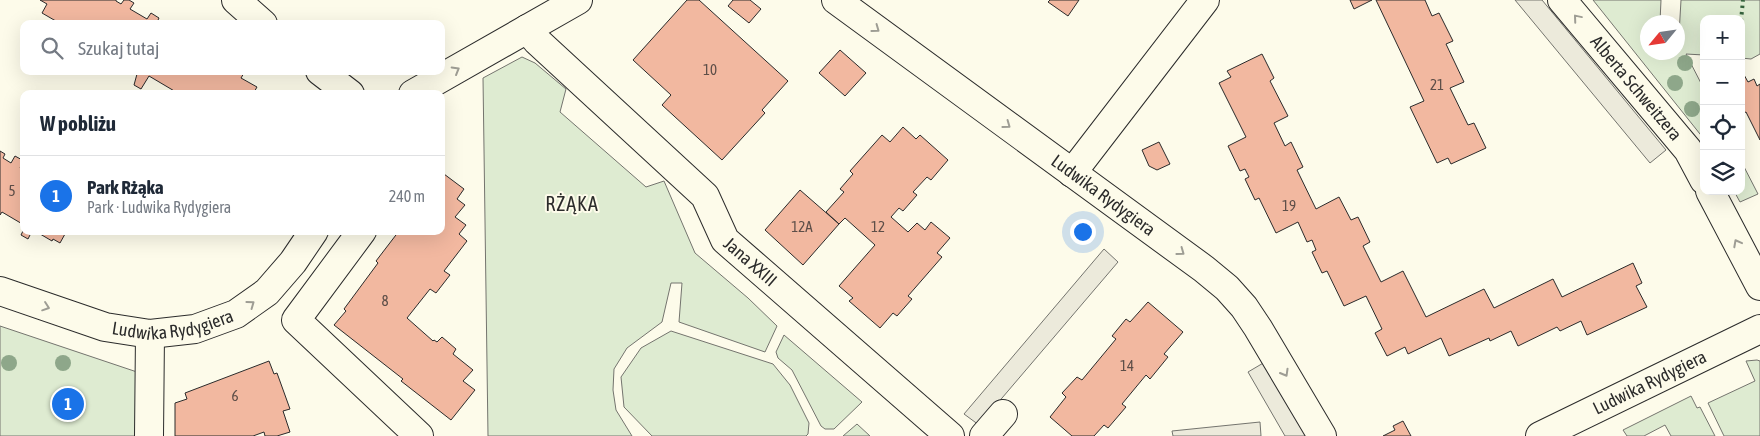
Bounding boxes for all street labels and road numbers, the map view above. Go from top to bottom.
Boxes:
street label: Alberta Schweitzera [1586,31,1686,144]
street label: Ludwika Rydygiera [1047,150,1160,240]
street label: Jana XXIII [720,233,781,290]
street label: Ludwika Rydygiera [111,305,236,344]
street label: Ludwika Rydygiera [1589,346,1710,419]

